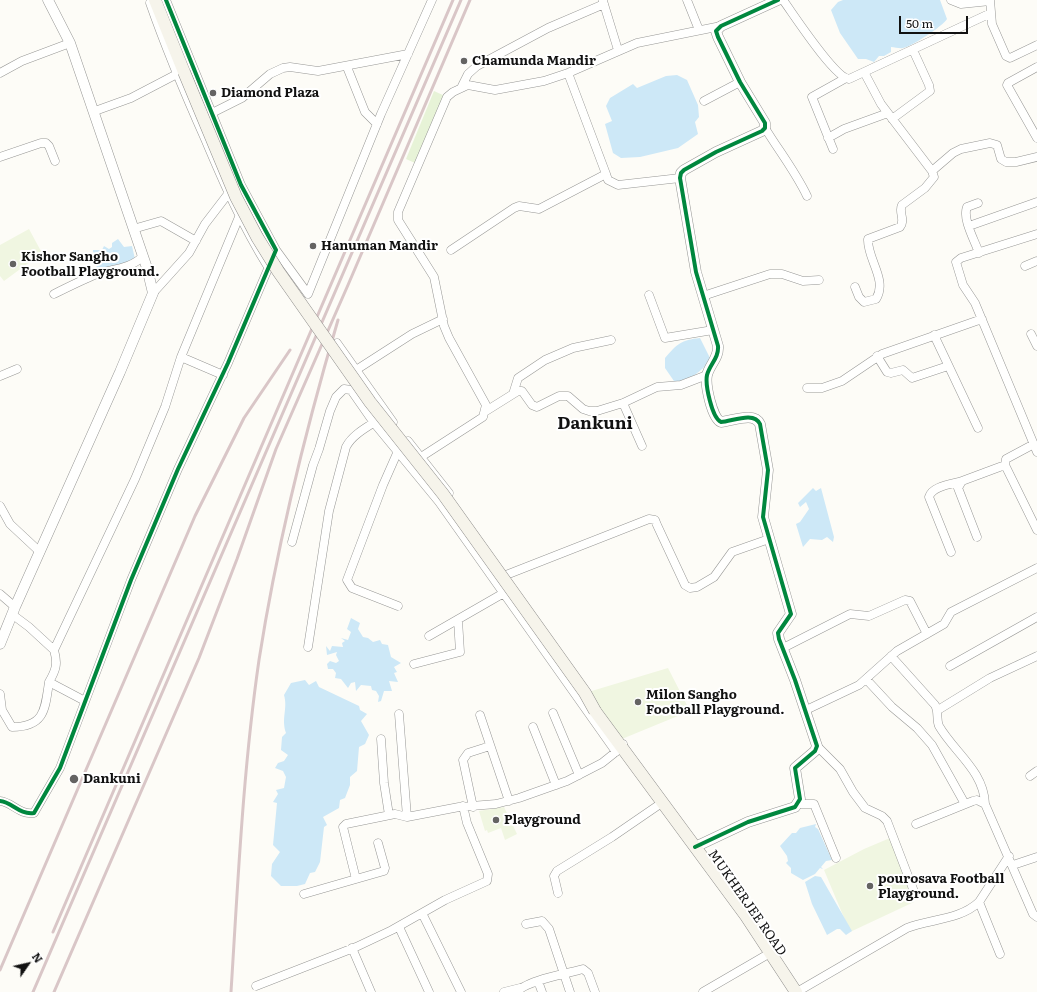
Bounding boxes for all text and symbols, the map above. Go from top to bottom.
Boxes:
scale bar [901,8,970,34]
text: 50 m [906,14,933,32]
place label: Chamunda Mandir [472,53,596,69]
marker: Chamunda Mandir [459,56,469,66]
place label: Diamond Plaza [221,85,319,101]
marker: Diamond Plaza [208,88,218,98]
place label: Hanuman Mandir [321,238,438,254]
marker: Hanuman Mandir [308,241,318,251]
place label: Kishor Sangho Football Playground. [21,249,159,280]
marker: Kishor Sangho Football Playground. [8,259,18,269]
district label: Dankuni [557,414,633,434]
place label: Milon Sangho Football Playground. [646,687,784,718]
marker: Milon Sangho Football Playground. [633,697,643,707]
place label: Dankuni [83,771,141,787]
marker: Dankuni [68,773,80,785]
place label: Playground [504,812,581,828]
marker: Playground [491,815,501,825]
street label: MUKHERJEE ROAD [704,847,790,959]
place label: pourosava Football Playground. [878,871,1004,902]
marker: pourosava Football Playground. [865,881,875,891]
north arrow [8,944,48,984]
text: N [29,949,47,966]

